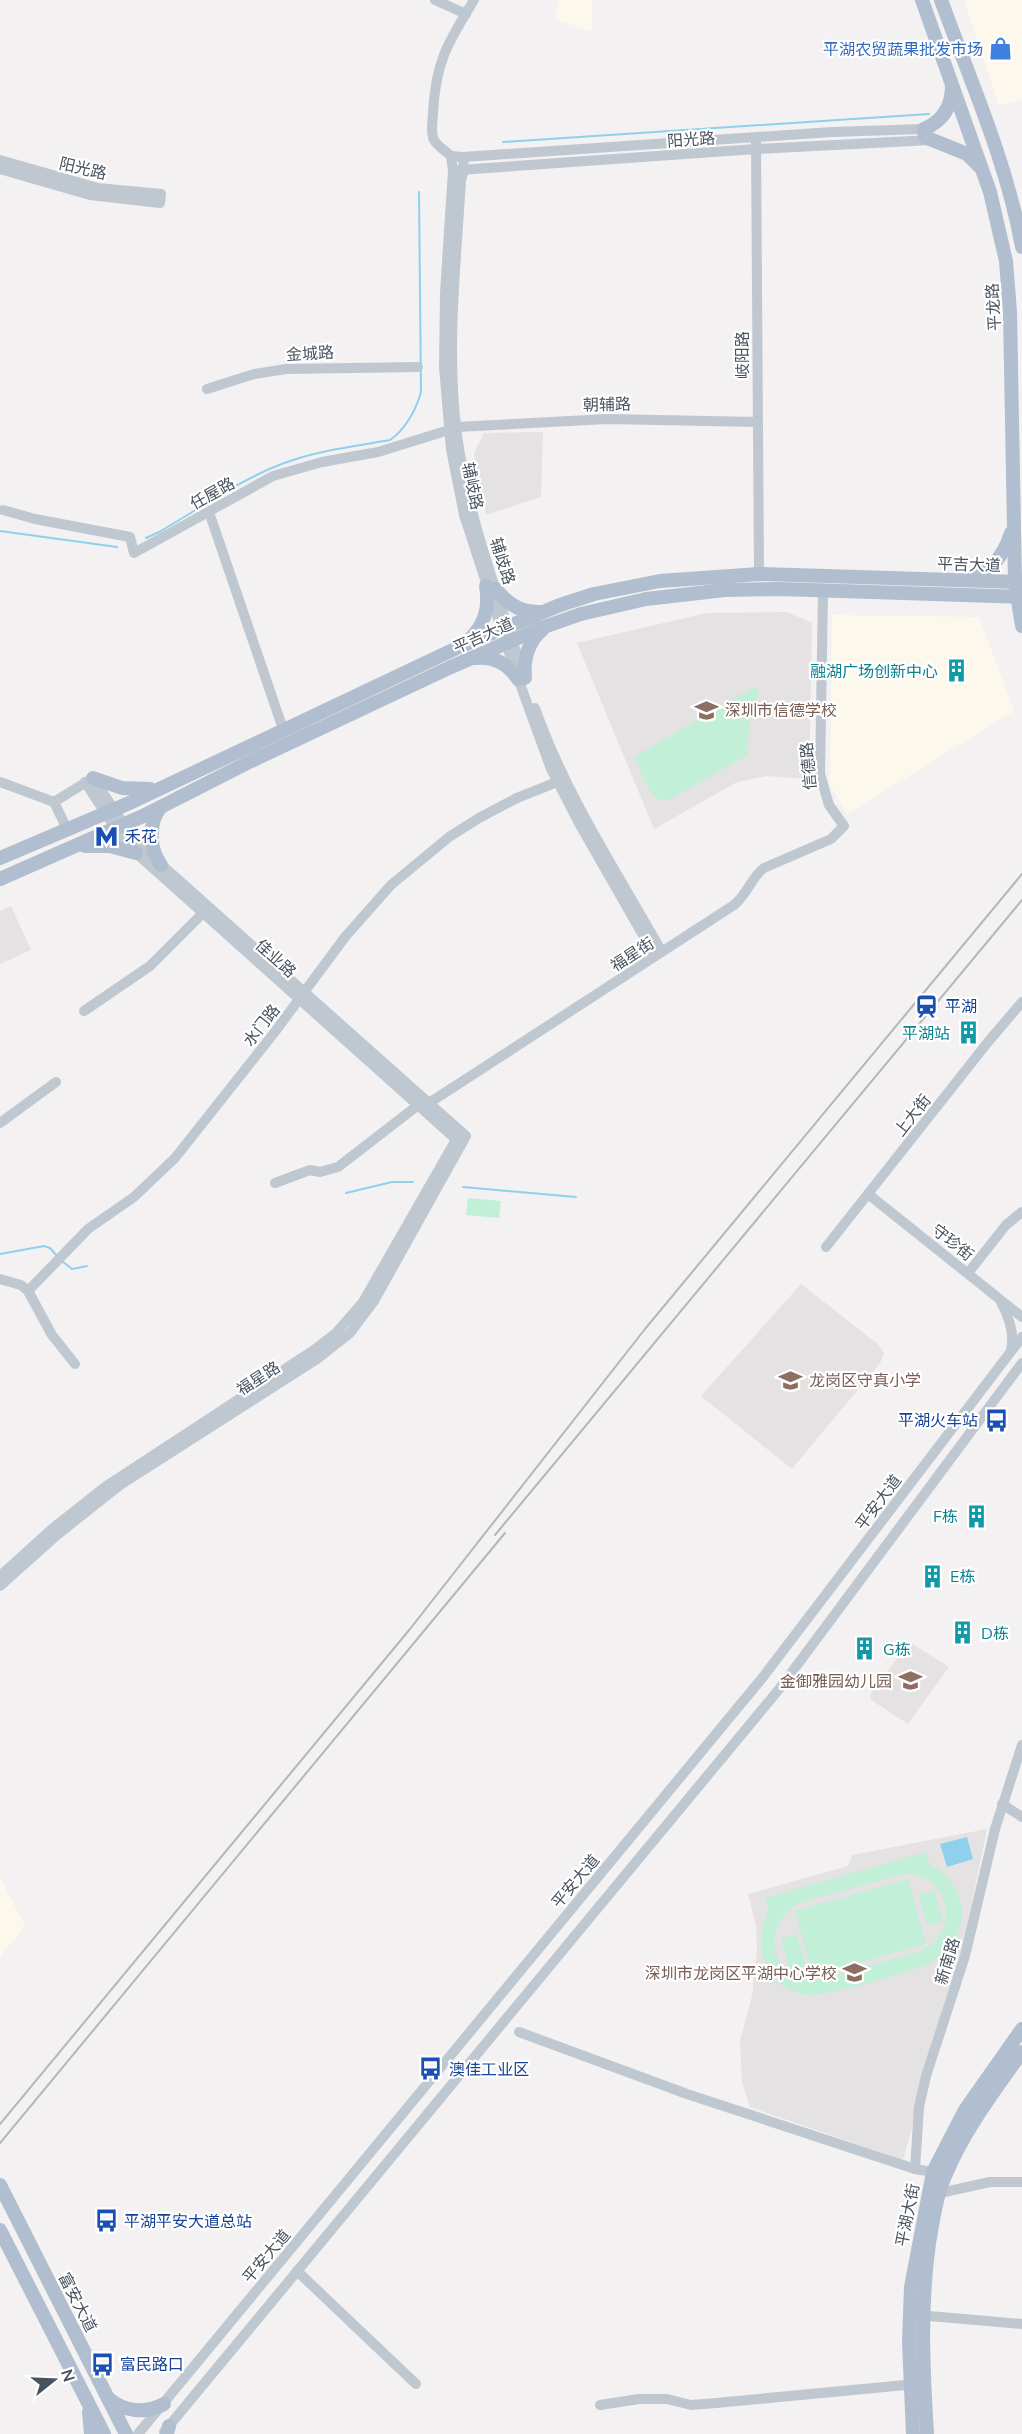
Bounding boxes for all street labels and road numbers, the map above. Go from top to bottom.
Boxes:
street label: 阳光路 [666,127,716,151]
street label: 阳光路 [57,153,109,183]
street label: 平龙路 [982,283,1004,331]
street label: 岐阳路 [732,331,752,379]
street label: 金城路 [286,342,334,364]
street label: 朝辅路 [583,394,631,414]
street label: 辅岐路 [458,460,488,512]
street label: 任屋路 [186,473,238,513]
street label: 辅歧路 [486,535,520,587]
street label: 平吉大道 [937,553,1001,575]
street label: 平吉大道 [450,613,516,657]
street label: 信德路 [796,741,820,791]
street label: 福星街 [606,933,658,975]
street label: 佳业路 [251,935,301,981]
street label: 水门路 [238,1000,284,1050]
street label: 上大街 [889,1090,935,1140]
street label: 守珍街 [928,1219,978,1265]
street label: 福星路 [232,1357,284,1399]
street label: 平安大道 [851,1470,905,1534]
street label: 平安大道 [547,1850,603,1912]
street label: 新南路 [930,1935,964,1987]
street label: 平湖大街 [891,2182,923,2248]
street label: 平安大道 [238,2225,294,2287]
street label: 富安大道 [55,2269,101,2335]

